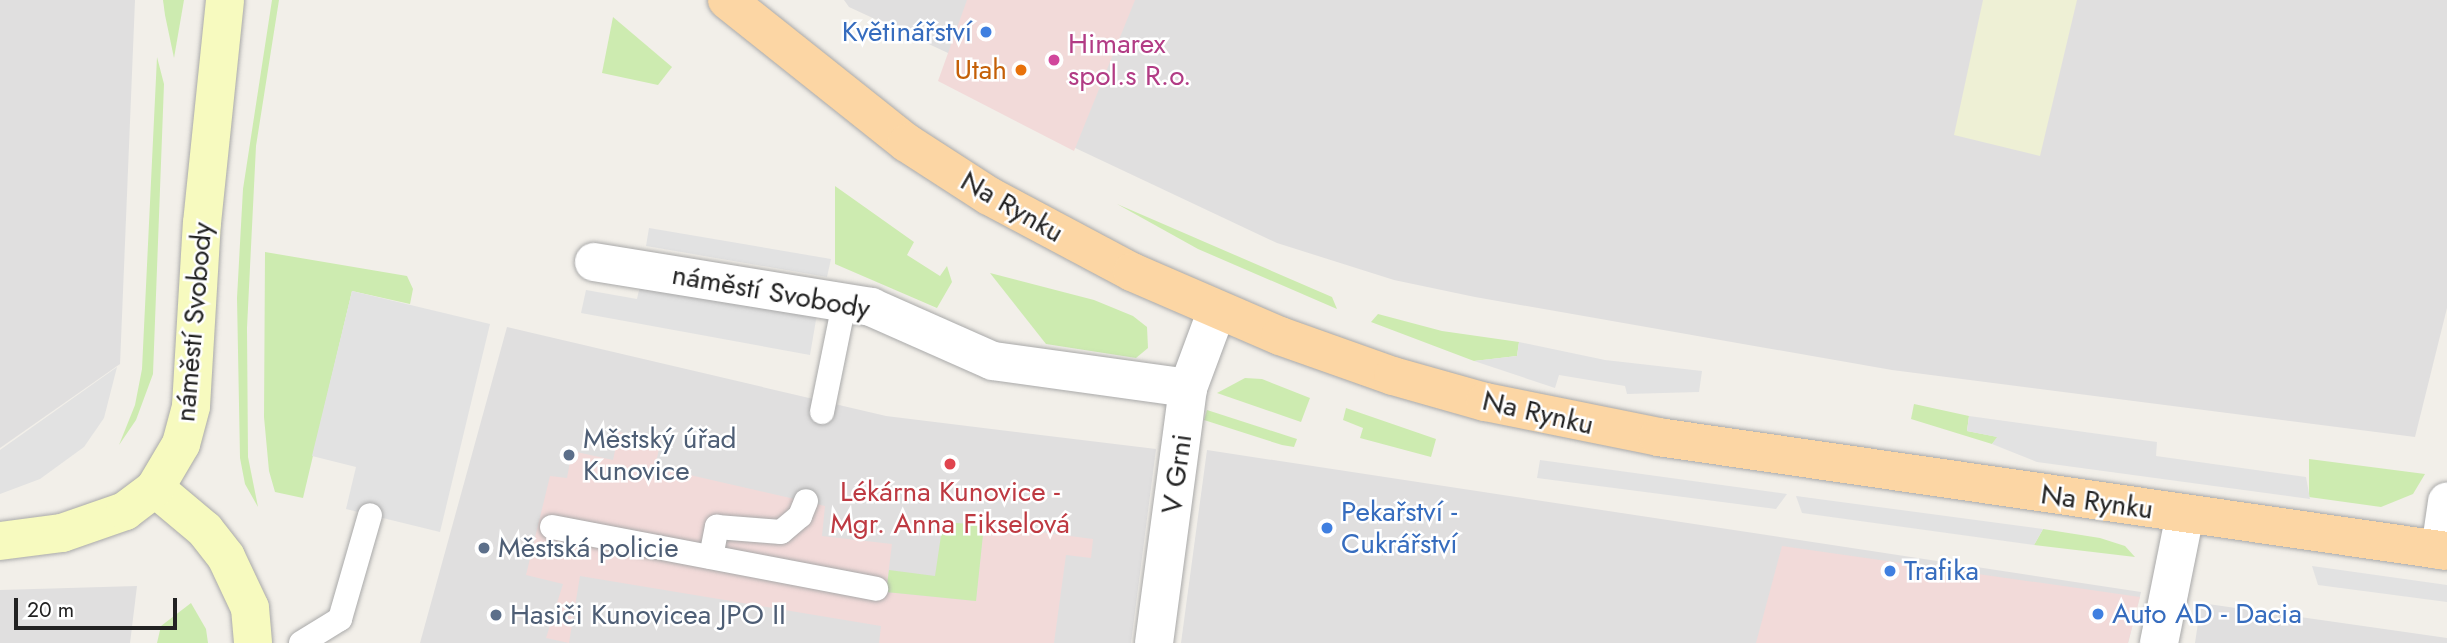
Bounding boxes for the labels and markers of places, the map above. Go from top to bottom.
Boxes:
place label: Květinářství [842,15,972,49]
marker: Květinářství [978,24,994,40]
place label: Himarex spol.s R.o. [1068,27,1191,93]
marker: Himarex spol.s R.o. [1046,52,1062,68]
place label: Utah [955,53,1007,87]
marker: Utah [1013,62,1029,78]
place label: Městský úřad Kunovice [583,422,737,488]
marker: Městský úřad Kunovice [561,447,577,463]
marker: Lékárna Kunovice - Mgr. Anna Fikselová [942,456,958,472]
place label: Lékárna Kunovice - Mgr. Anna Fikselová [830,475,1070,541]
place label: Pekařství - Cukrářství [1341,495,1458,561]
marker: Pekařství - Cukrářství [1319,520,1335,536]
place label: Městská policie [498,531,679,565]
marker: Městská policie [476,540,492,556]
place label: Trafika [1904,554,1979,588]
marker: Trafika [1882,563,1898,579]
place label: Auto AD - Dacia [2112,597,2302,631]
place label: Hasiči Kunovicea JPO II [510,598,786,632]
marker: Auto AD - Dacia [2090,606,2106,622]
marker: Hasiči Kunovicea JPO II [488,607,504,623]

